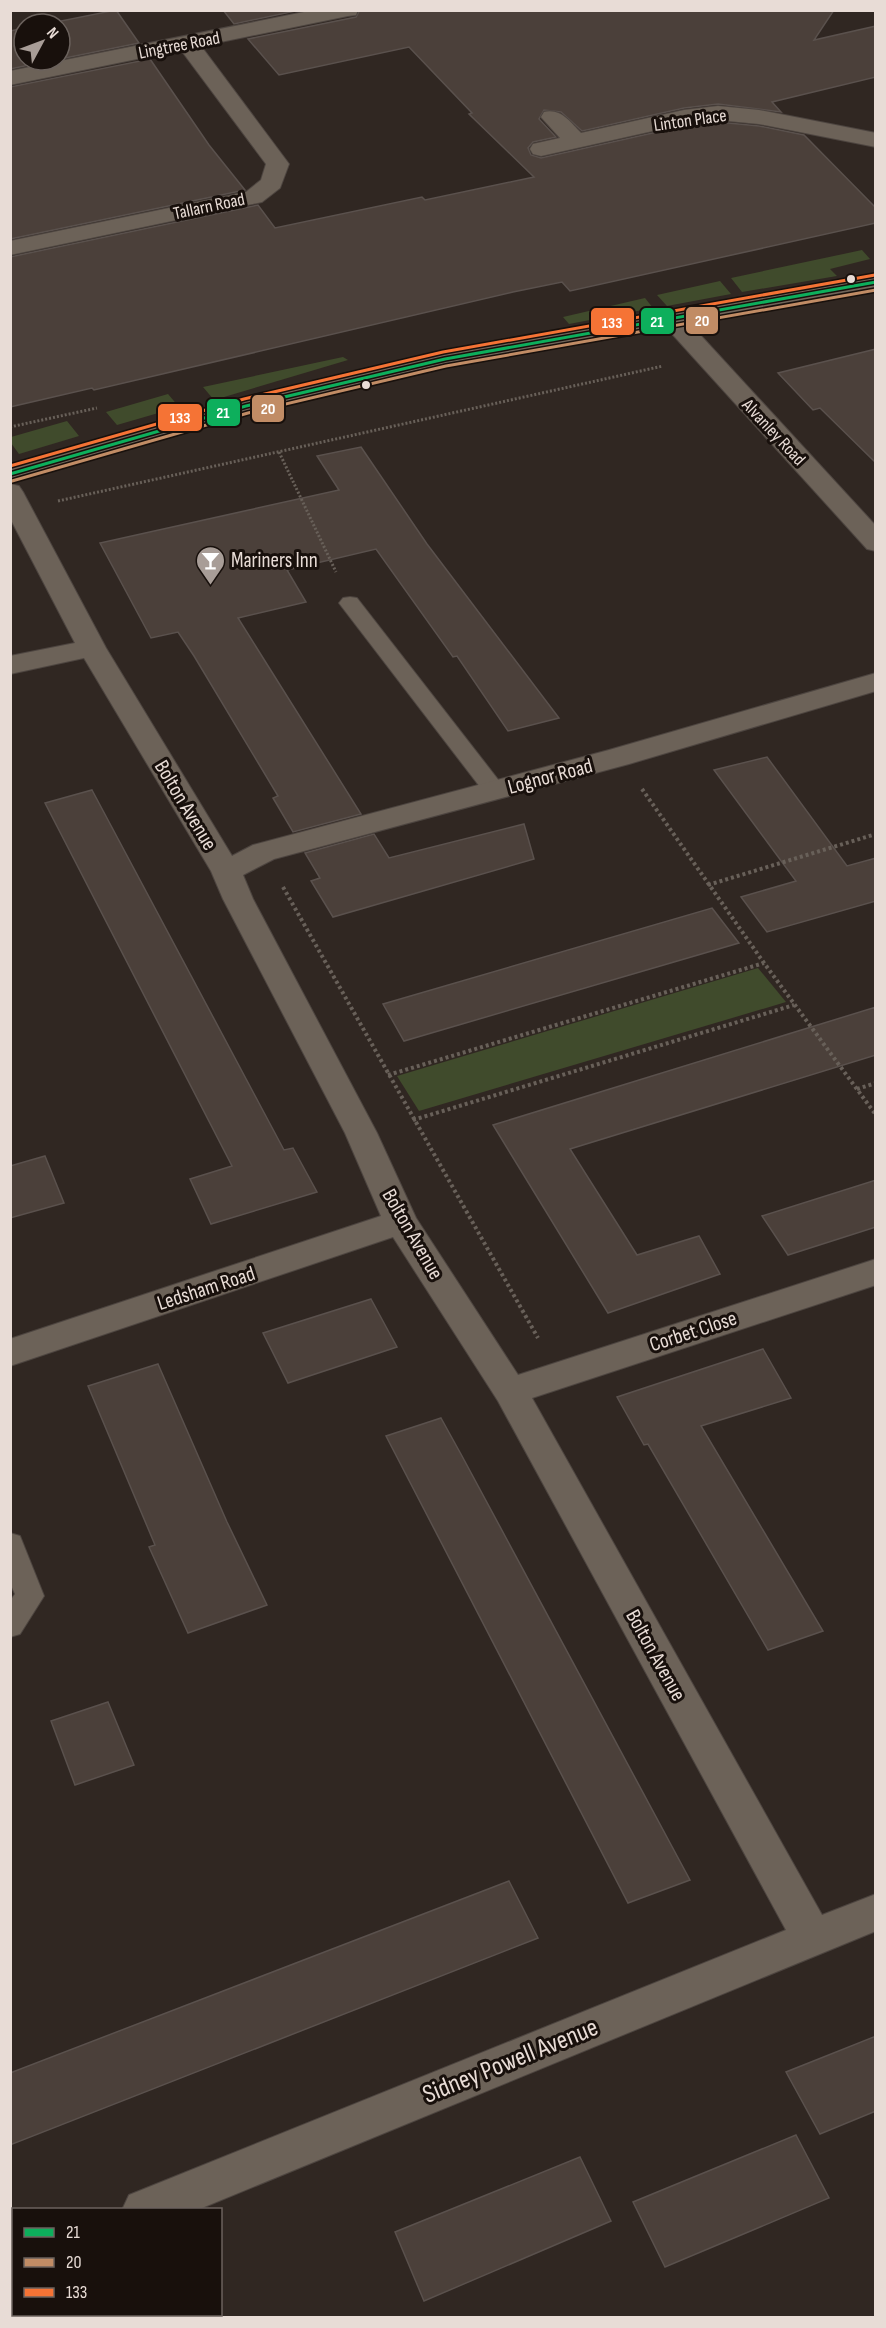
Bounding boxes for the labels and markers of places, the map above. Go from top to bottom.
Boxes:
unlabelled marker [845,273,857,285]
unlabelled marker [360,379,372,391]
bar icon: Mariners Inn [194,544,226,586]
place label: Mariners Inn [231,548,318,573]

